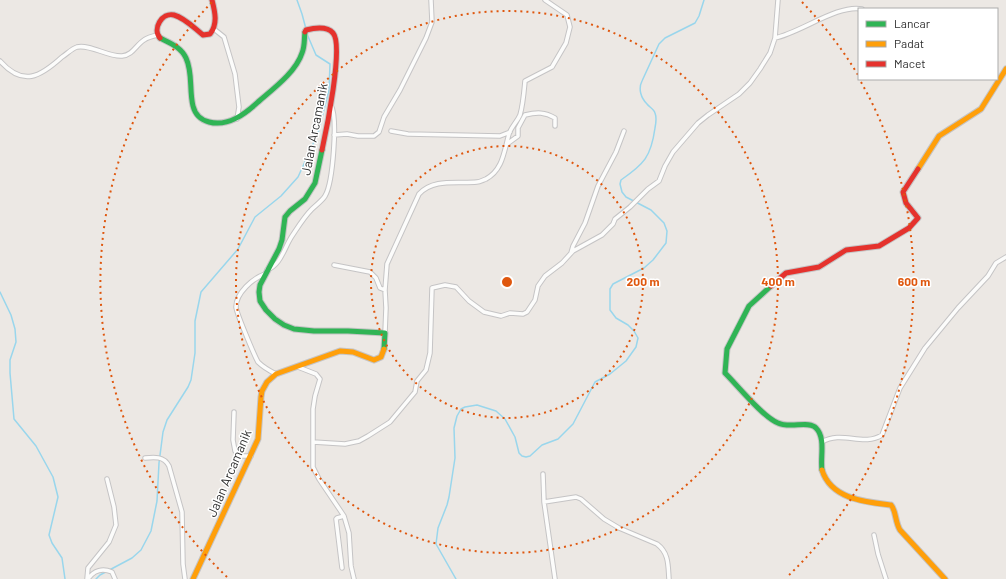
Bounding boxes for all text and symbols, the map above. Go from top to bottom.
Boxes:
legend [858,8,998,80]
text: Lancar [894,16,931,30]
text: Padat [894,36,924,50]
text: Macet [894,56,926,70]
street label: Jalan Arcamanik [297,81,331,176]
text: 200 m [627,274,659,288]
text: 400 m [761,274,795,288]
text: 600 m [898,274,930,288]
centre of rings [500,275,514,289]
street label: Jalan Arcamanik [203,426,255,519]

